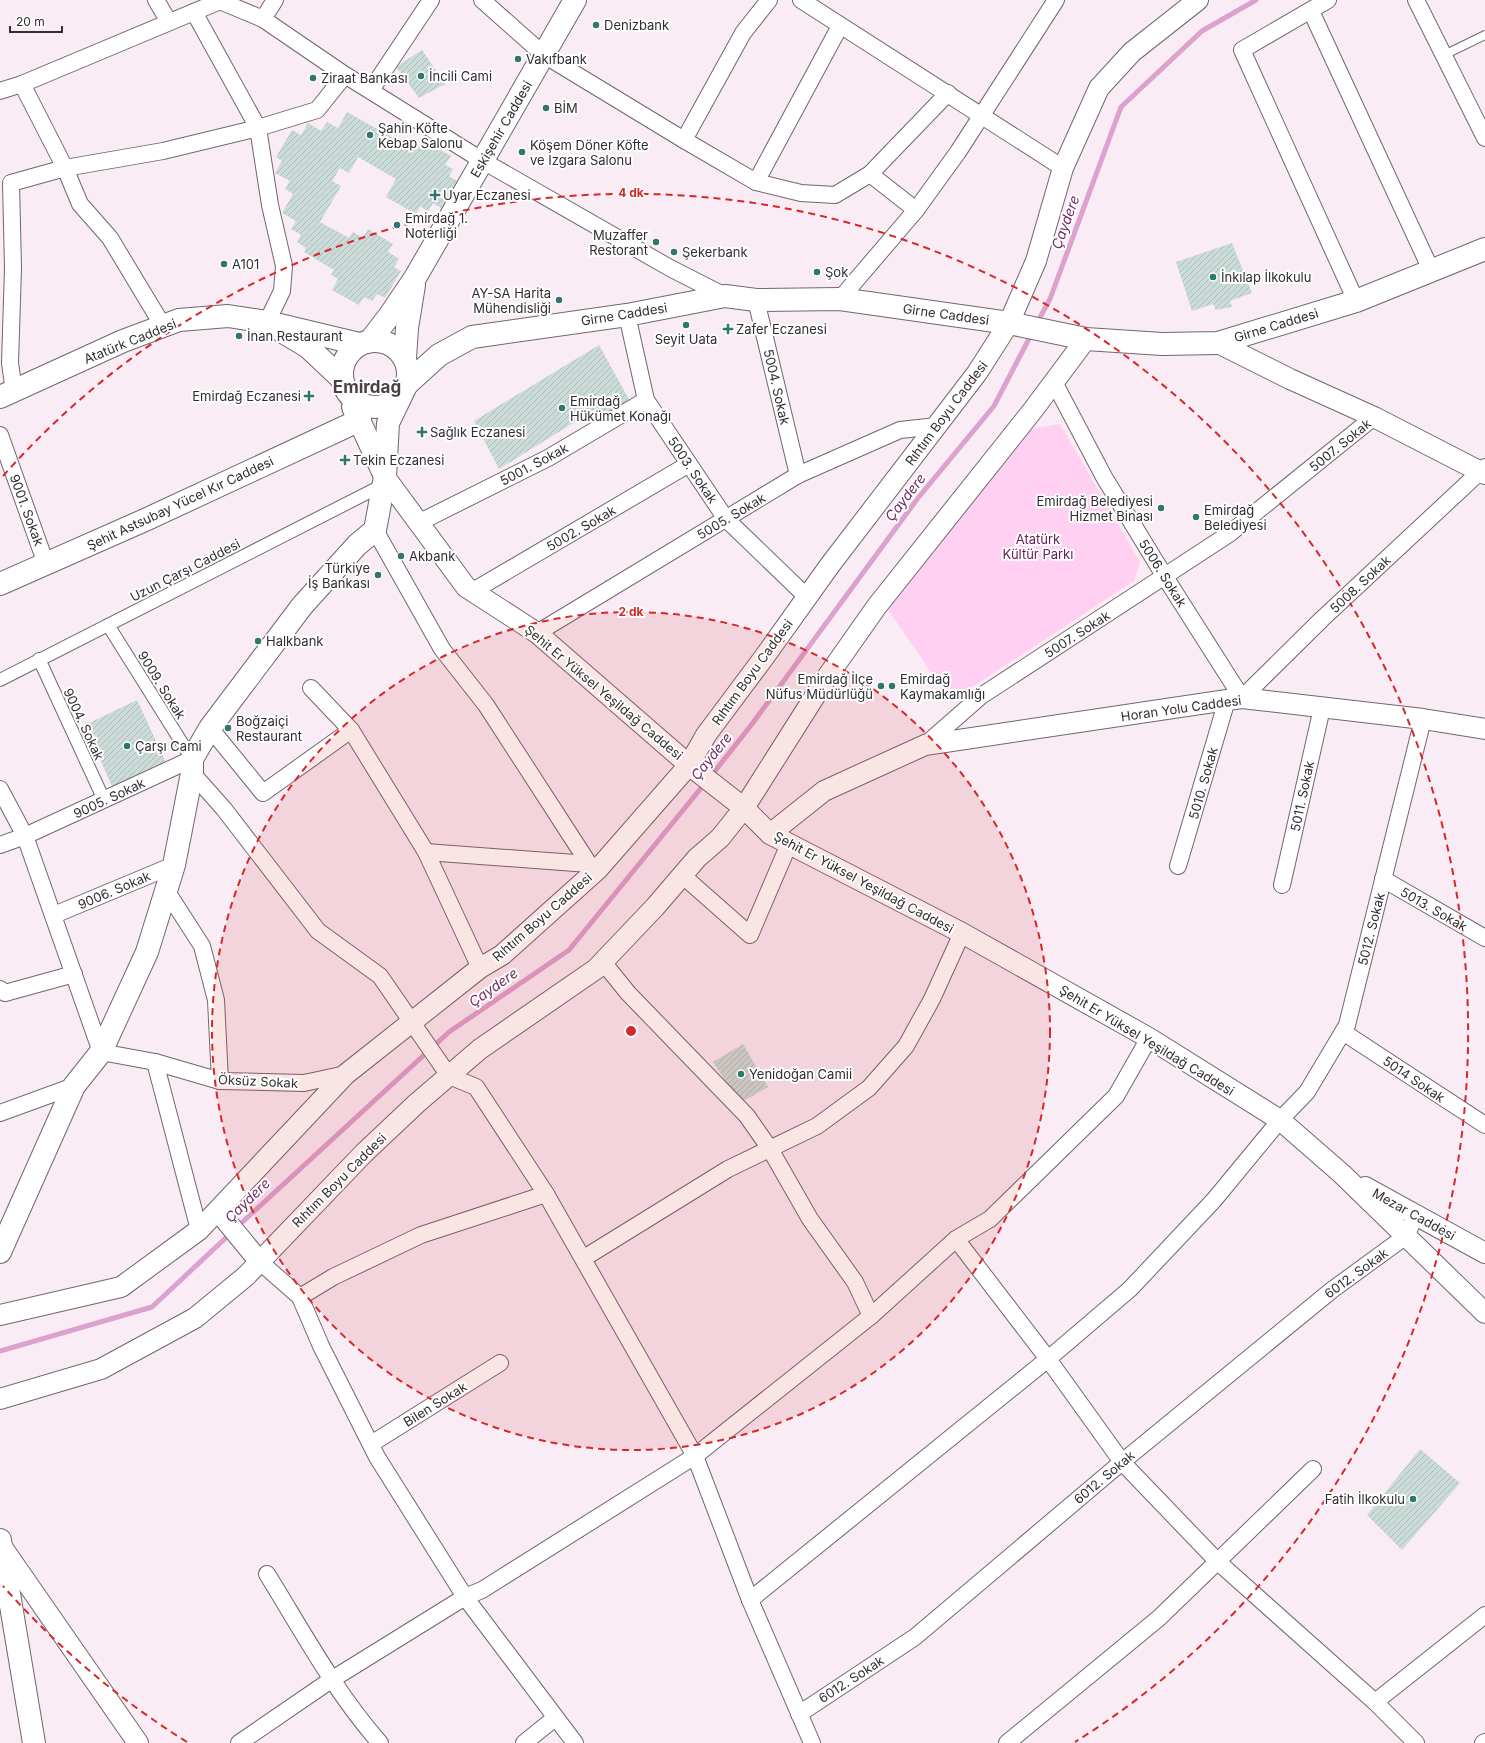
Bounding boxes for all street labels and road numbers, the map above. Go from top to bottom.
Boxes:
street label: Eskişehir Caddesi [467,78,535,180]
street label: Girne Caddesi [580,299,668,329]
street label: Girne Caddesi [902,300,990,328]
street label: Girne Caddesi [1232,305,1320,345]
street label: Atatürk Caddesi [81,315,179,367]
street label: 5004. Sokak [761,348,793,426]
street label: Rıhtım Boyu Caddesi [901,358,991,468]
street label: 5007. Sokak [1306,415,1374,475]
street label: 5003. Sokak [665,434,721,506]
street label: 5001. Sokak [497,439,571,489]
street label: Şehit Astsubay Yücel Kır Caddesi [84,453,276,553]
street label: 9001. Sokak [7,472,47,548]
street label: 5005. Sokak [694,489,768,543]
street label: 5002. Sokak [544,502,618,554]
street label: Uzun Çarşı Caddesi [127,535,243,605]
street label: 5006. Sokak [1136,536,1190,610]
street label: 5008. Sokak [1326,552,1394,616]
street label: 5007. Sokak [1041,607,1113,661]
street label: Rıhtım Boyu Caddesi [708,616,796,728]
street label: Şehit Er Yüksel Yeşildağ Caddesi [522,621,686,763]
street label: 9009. Sokak [135,648,189,722]
street label: 9004. Sokak [60,685,108,763]
street label: Horan Yolu Caddesi [1120,692,1242,724]
street label: 5010. Sokak [1185,745,1221,821]
street label: 5011. Sokak [1287,759,1317,833]
street label: 9005. Sokak [71,774,147,822]
street label: Şehit Er Yüksel Yeşildağ Caddesi [771,828,957,936]
street label: 9006. Sokak [75,868,153,912]
street label: Rıhtım Boyu Caddesi [489,869,595,965]
street label: 5013. Sokak [1398,884,1470,934]
street label: 5012. Sokak [1354,891,1388,967]
street label: Şehit Er Yüksel Yeşildağ Caddesi [1057,981,1237,1099]
street label: 5014 Sokak [1380,1052,1448,1106]
street label: Öksüz Sokak [218,1071,298,1091]
street label: Rıhtım Boyu Caddesi [289,1130,389,1230]
street label: Mezar Caddesi [1370,1185,1458,1243]
street label: 6012. Sokak [1321,1245,1391,1301]
street label: Bilen Sokak [400,1378,470,1430]
street label: 6012. Sokak [1070,1447,1138,1507]
street label: 6012. Sokak [815,1652,887,1706]

